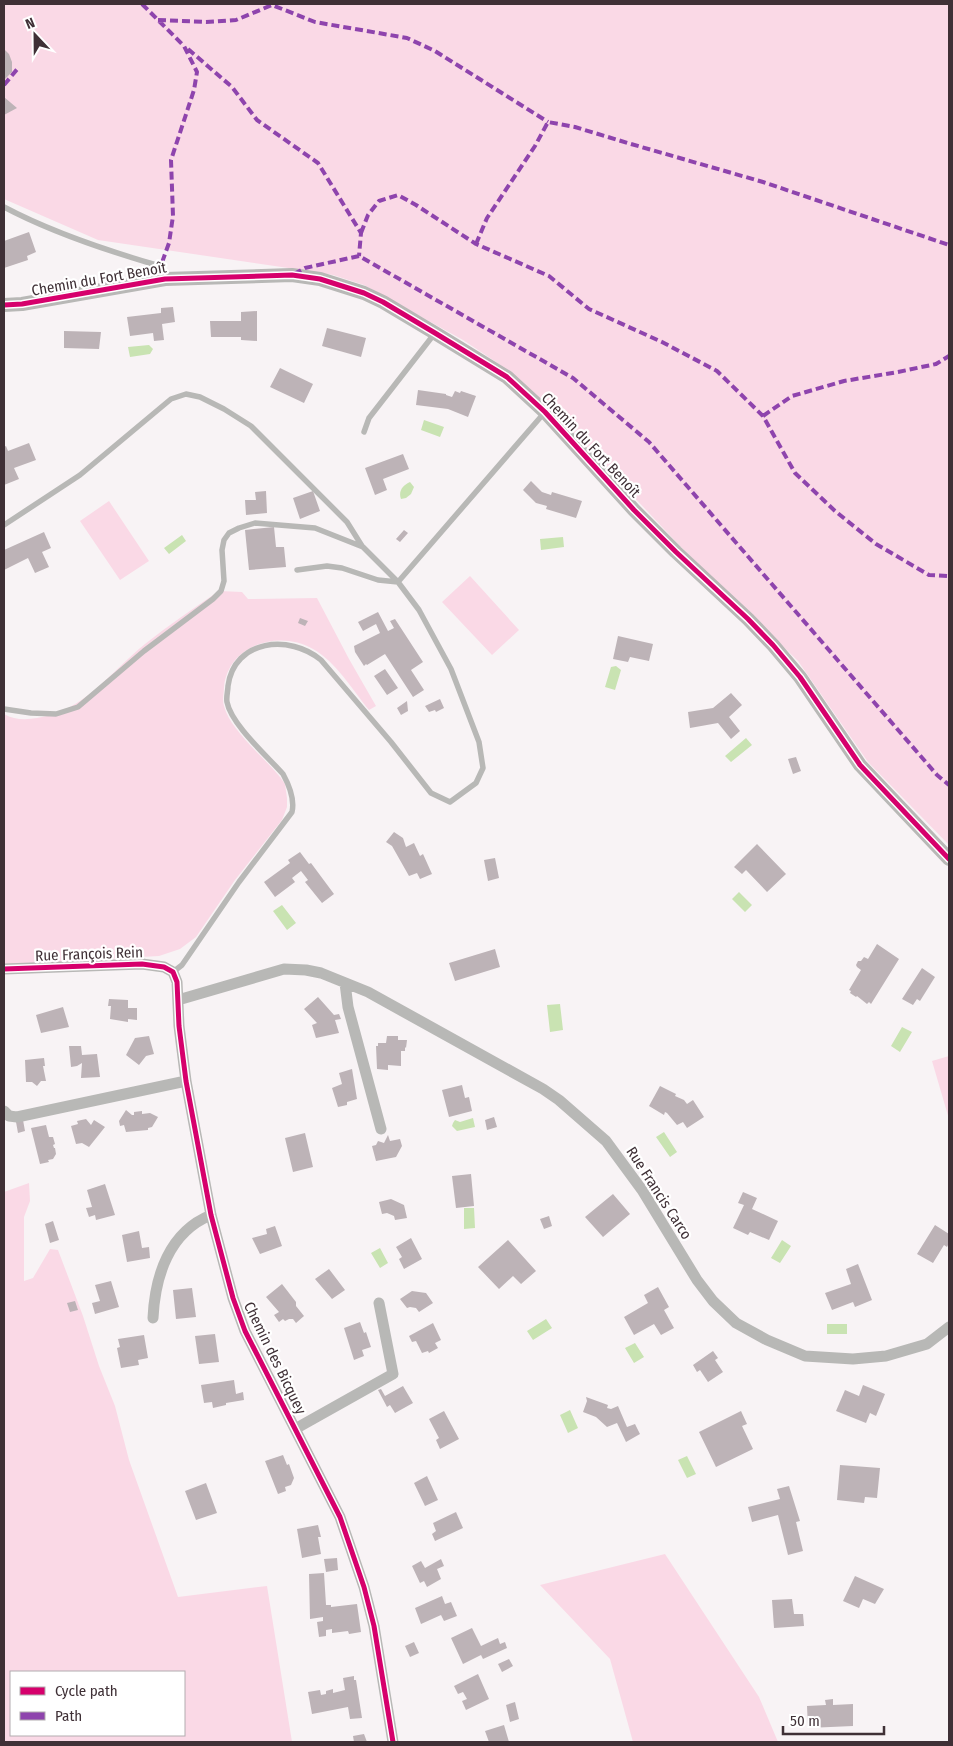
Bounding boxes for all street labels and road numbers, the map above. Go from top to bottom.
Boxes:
street label: Chemin du Fort Benoît [30,258,168,300]
street label: Chemin du Fort Benoît [538,389,644,501]
street label: Rue François Rein [35,943,143,965]
street label: Rue Francis Carco [622,1143,696,1243]
street label: Chemin des Bicquey [240,1299,310,1417]

